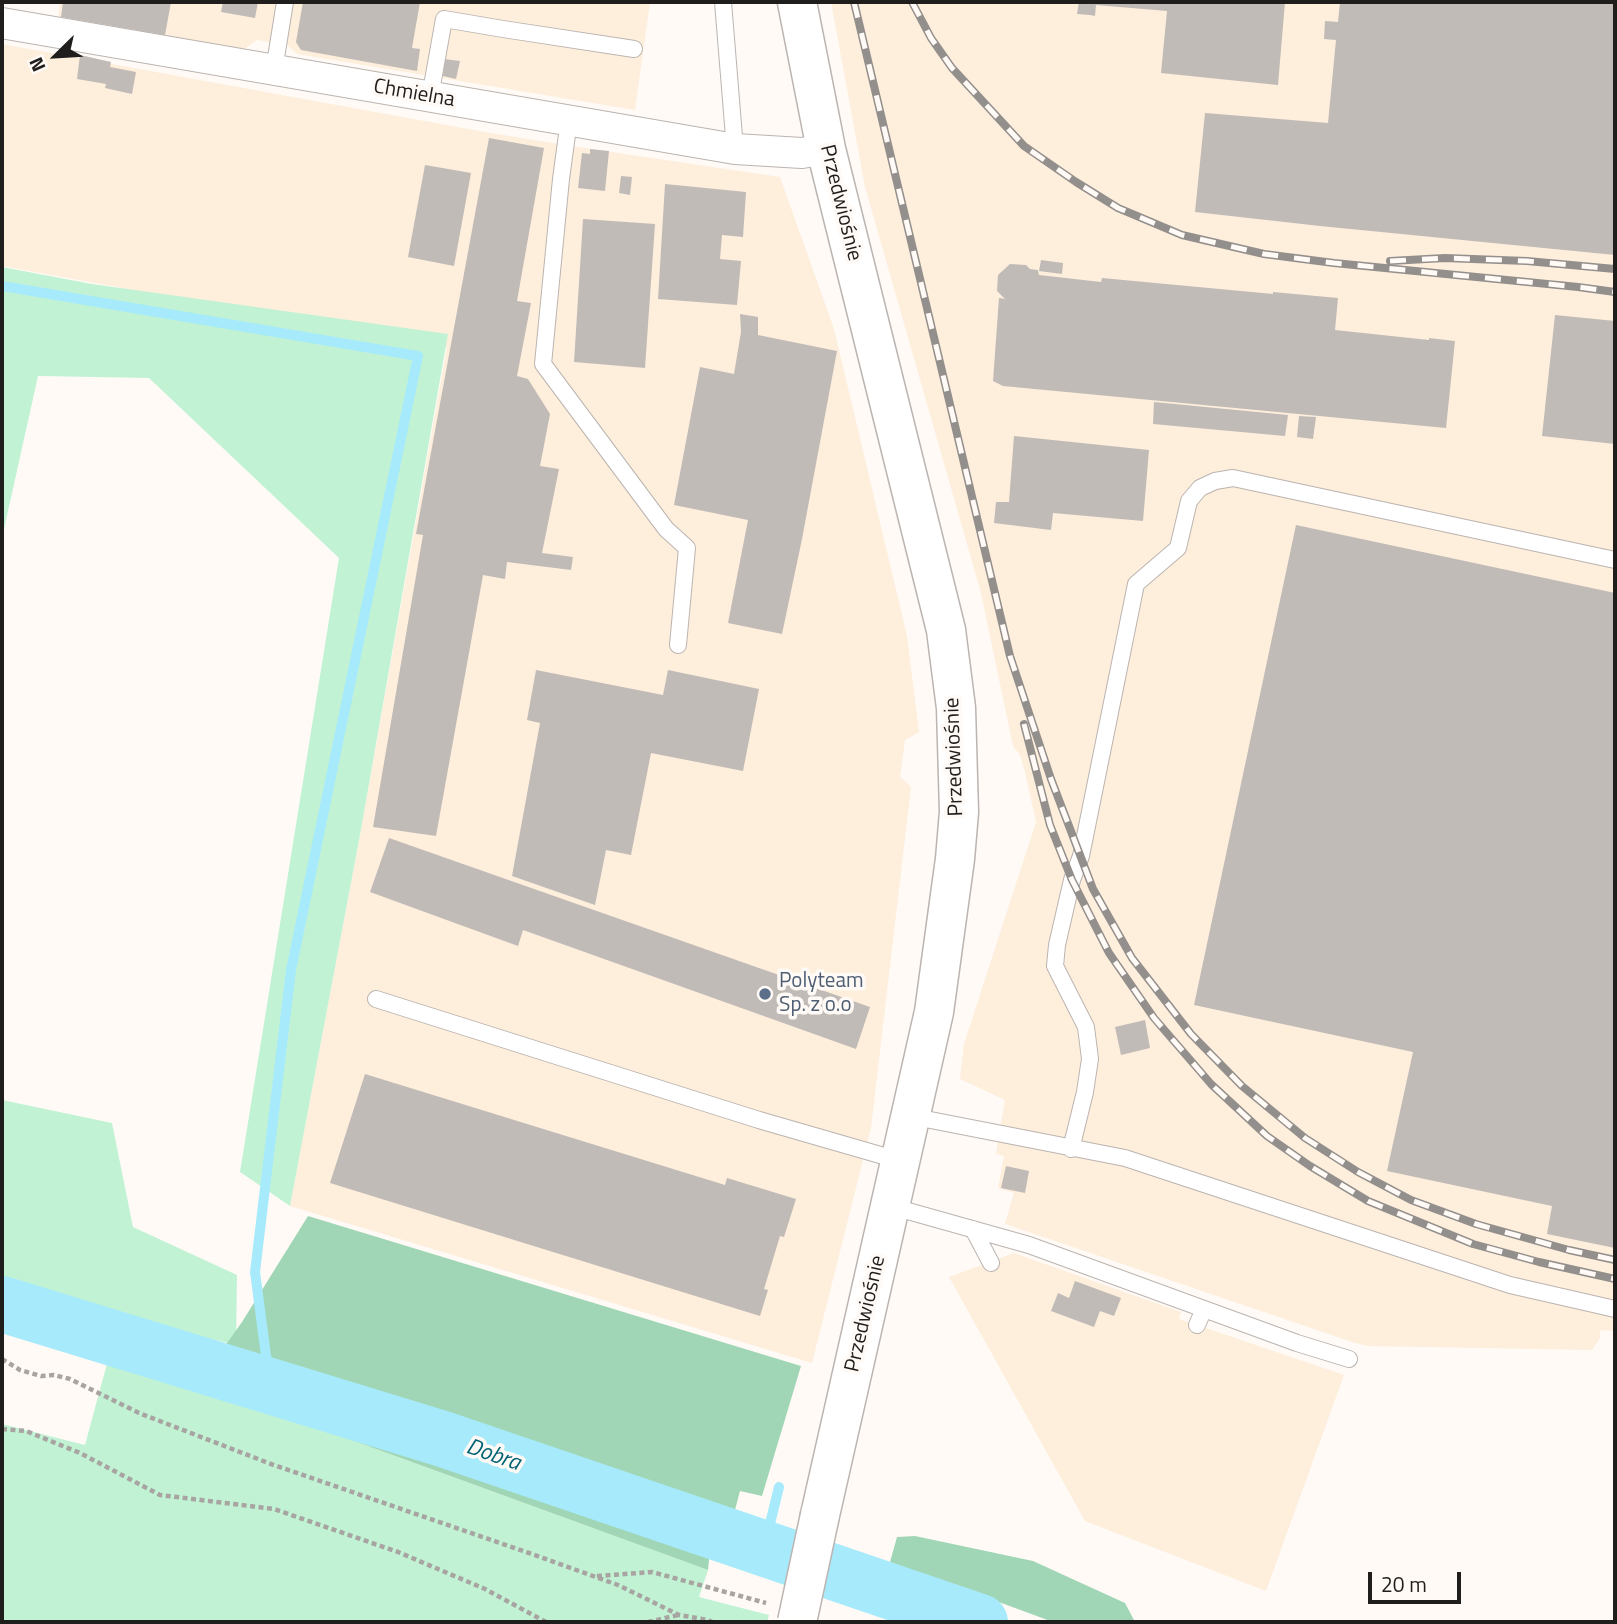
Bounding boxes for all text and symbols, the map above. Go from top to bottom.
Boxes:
north arrow [21,21,91,91]
text: N [20,53,52,77]
street label: Chmielna [371,74,457,114]
street label: Przedwiośnie [813,142,867,264]
street label: Przedwiośnie [940,697,970,817]
place label: Polyteam Sp. z o.o [779,969,864,1019]
marker: Polyteam Sp. z o.o [757,986,773,1002]
street label: Przedwiośnie [840,1253,892,1375]
water label: Dobra [462,1434,524,1478]
scale bar [1372,1558,1465,1602]
text: 20 m [1381,1568,1427,1600]

